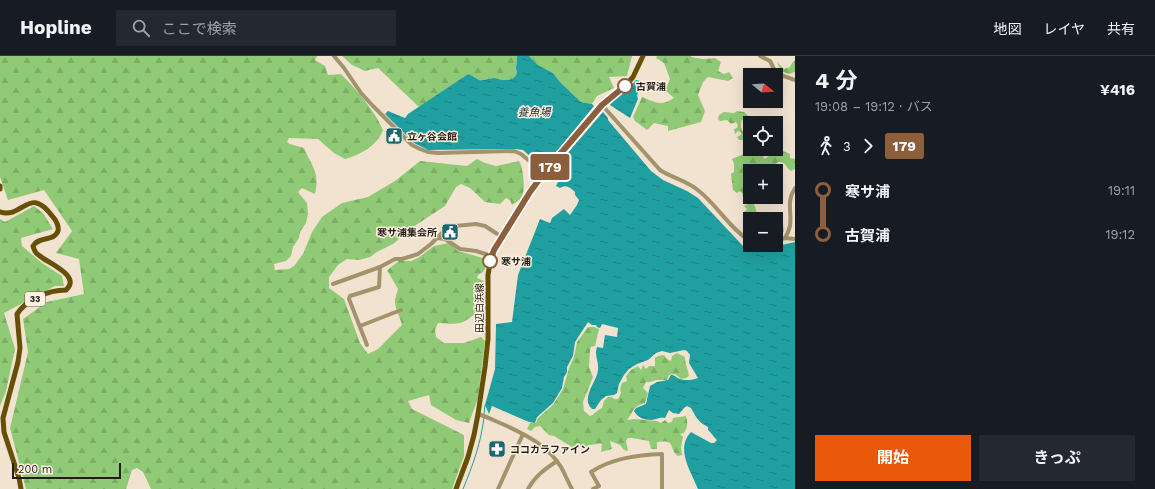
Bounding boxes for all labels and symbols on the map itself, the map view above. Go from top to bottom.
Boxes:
north arrow [743,68,783,108]
marker: 古賀浦 [617,78,633,94]
place label: 古賀浦 [636,81,666,92]
water label: 養魚場 [518,106,552,119]
public building icon: 立ヶ谷会館 [384,126,404,146]
place label: 立ヶ谷会館 [407,131,457,142]
line badge: 179 [527,154,573,180]
public building icon: 寒サ浦集会所 [440,222,460,242]
place label: 寒サ浦集会所 [377,227,437,238]
marker: 寒サ浦 [482,253,498,269]
place label: 寒サ浦 [501,256,531,267]
street label: 田辺白浜線 [474,283,485,333]
road number: 33 [25,292,45,306]
pharmacy icon: ココカラファイン [487,439,507,459]
place label: ココカラファイン [510,444,590,455]
scale bar [12,461,121,480]

